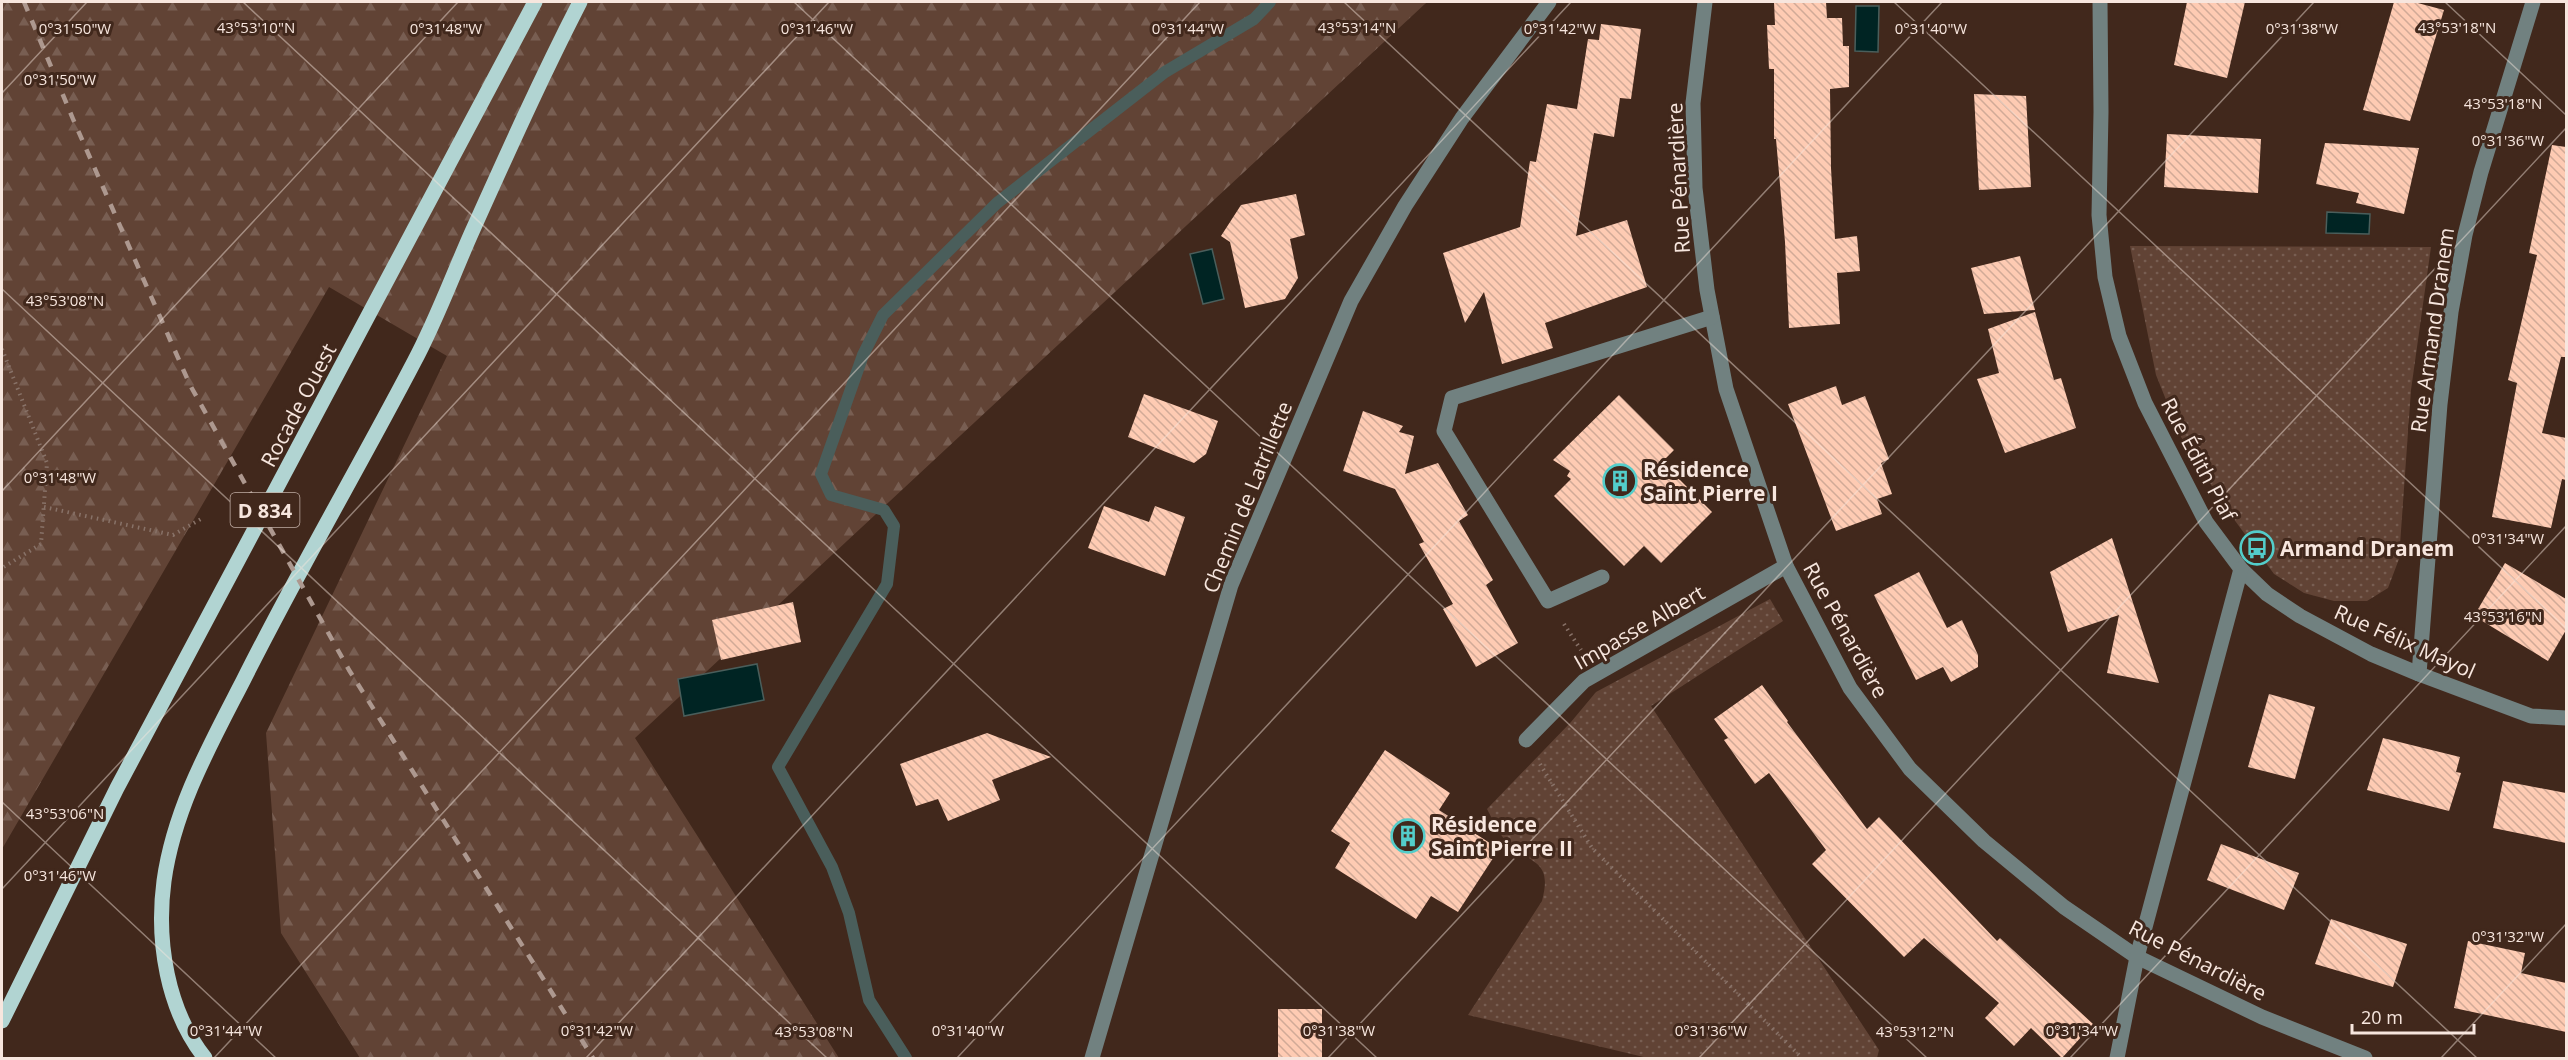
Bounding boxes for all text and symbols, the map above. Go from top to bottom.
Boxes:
text: 43°53'10"N [217,17,295,37]
text: 43°53'14"N [1318,17,1396,37]
text: 43°53'18"N [2418,17,2496,37]
text: 0°31'50"W [39,18,111,38]
text: 0°31'48"W [410,18,482,38]
text: 0°31'46"W [781,18,853,38]
text: 0°31'44"W [1152,18,1224,38]
text: 0°31'42"W [1524,18,1596,38]
text: 0°31'40"W [1895,18,1967,38]
text: 0°31'38"W [2266,18,2338,38]
text: 0°31'50"W [24,69,96,89]
text: 43°53'18"N [2464,93,2542,113]
street label: Rue Pénardière [1660,102,1696,254]
text: 0°31'36"W [2472,130,2544,150]
street label: Rue Armand Dranem [2404,226,2460,434]
text: 43°53'08"N [26,290,104,310]
street label: Rocade Ouest [254,338,342,472]
street label: Rue Édith Piaf [2155,393,2244,527]
street label: Chemin de Latrillette [1196,397,1298,597]
place label: Résidence Saint Pierre I [1643,455,1778,507]
building icon: Résidence Saint Pierre I [1602,463,1638,499]
text: 0°31'48"W [24,467,96,487]
road number: D 834 [230,493,300,527]
text: 0°31'34"W [2472,528,2544,548]
bus stop icon: Armand Dranem [2239,530,2275,566]
place label: Armand Dranem [2280,534,2454,562]
street label: Rue Pénardière [1797,557,1895,703]
street label: Impasse Albert [1569,578,1709,676]
street label: Rue Félix Mayol [2330,597,2480,685]
text: 43°53'16"N [2464,606,2542,626]
text: 43°53'06"N [26,803,104,823]
place label: Résidence Saint Pierre II [1431,810,1573,862]
building icon: Résidence Saint Pierre II [1390,818,1426,854]
text: 0°31'46"W [24,865,96,885]
street label: Rue Pénardière [2124,913,2272,1007]
text: 0°31'32"W [2472,926,2544,946]
scale bar [2352,997,2474,1035]
text: 20 m [2361,1005,2403,1029]
text: 0°31'44"W [190,1020,262,1040]
text: 0°31'42"W [561,1020,633,1040]
text: 0°31'40"W [932,1020,1004,1040]
text: 0°31'38"W [1303,1020,1375,1040]
text: 0°31'36"W [1675,1020,1747,1040]
text: 0°31'34"W [2046,1020,2118,1040]
text: 43°53'08"N [775,1021,853,1041]
text: 43°53'12"N [1876,1021,1954,1041]

